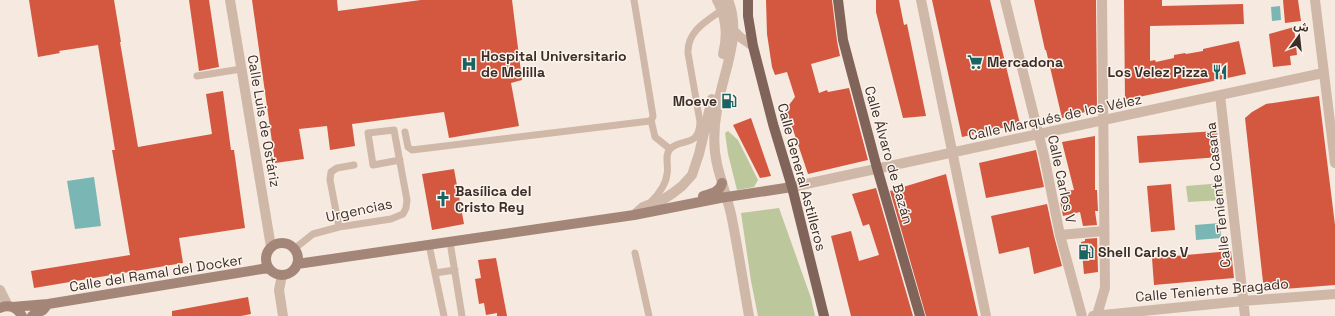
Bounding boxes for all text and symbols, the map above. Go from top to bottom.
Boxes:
north arrow [1279,16,1319,56]
text: ش [1292,18,1311,35]
place label: Hospital Universitario de Melilla [481,47,627,81]
street label: Calle Luis de Ostáriz [243,53,285,189]
supermarket icon: Mercadona [966,53,984,71]
place label: Mercadona [987,53,1063,71]
hospital icon: Hospital Universitario de Melilla [460,55,478,73]
place label: Los Velez Pizza [1108,63,1208,81]
restaurant icon: Los Velez Pizza [1211,63,1229,81]
street label: Calle Álvaro de Bazán [861,84,917,226]
street label: Calle Marqués de los Vélez [967,90,1143,144]
place label: Moeve [673,92,717,110]
fuel station icon: Moeve [720,92,738,110]
street label: Calle General Astilleros [774,101,830,253]
street label: Calle Teniente Casaña [1201,121,1235,269]
street label: Calle Carlos V [1044,133,1080,225]
place label: Basílica del Cristo Rey [455,182,531,216]
church icon: Basílica del Cristo Rey [434,190,452,208]
street label: Urgencias [324,194,394,226]
fuel station icon: Shell Carlos V [1077,243,1095,261]
place label: Shell Carlos V [1098,243,1189,261]
street label: Calle del Ramal del Docker [68,250,244,296]
street label: Calle Teniente Bragado [1135,274,1289,306]

